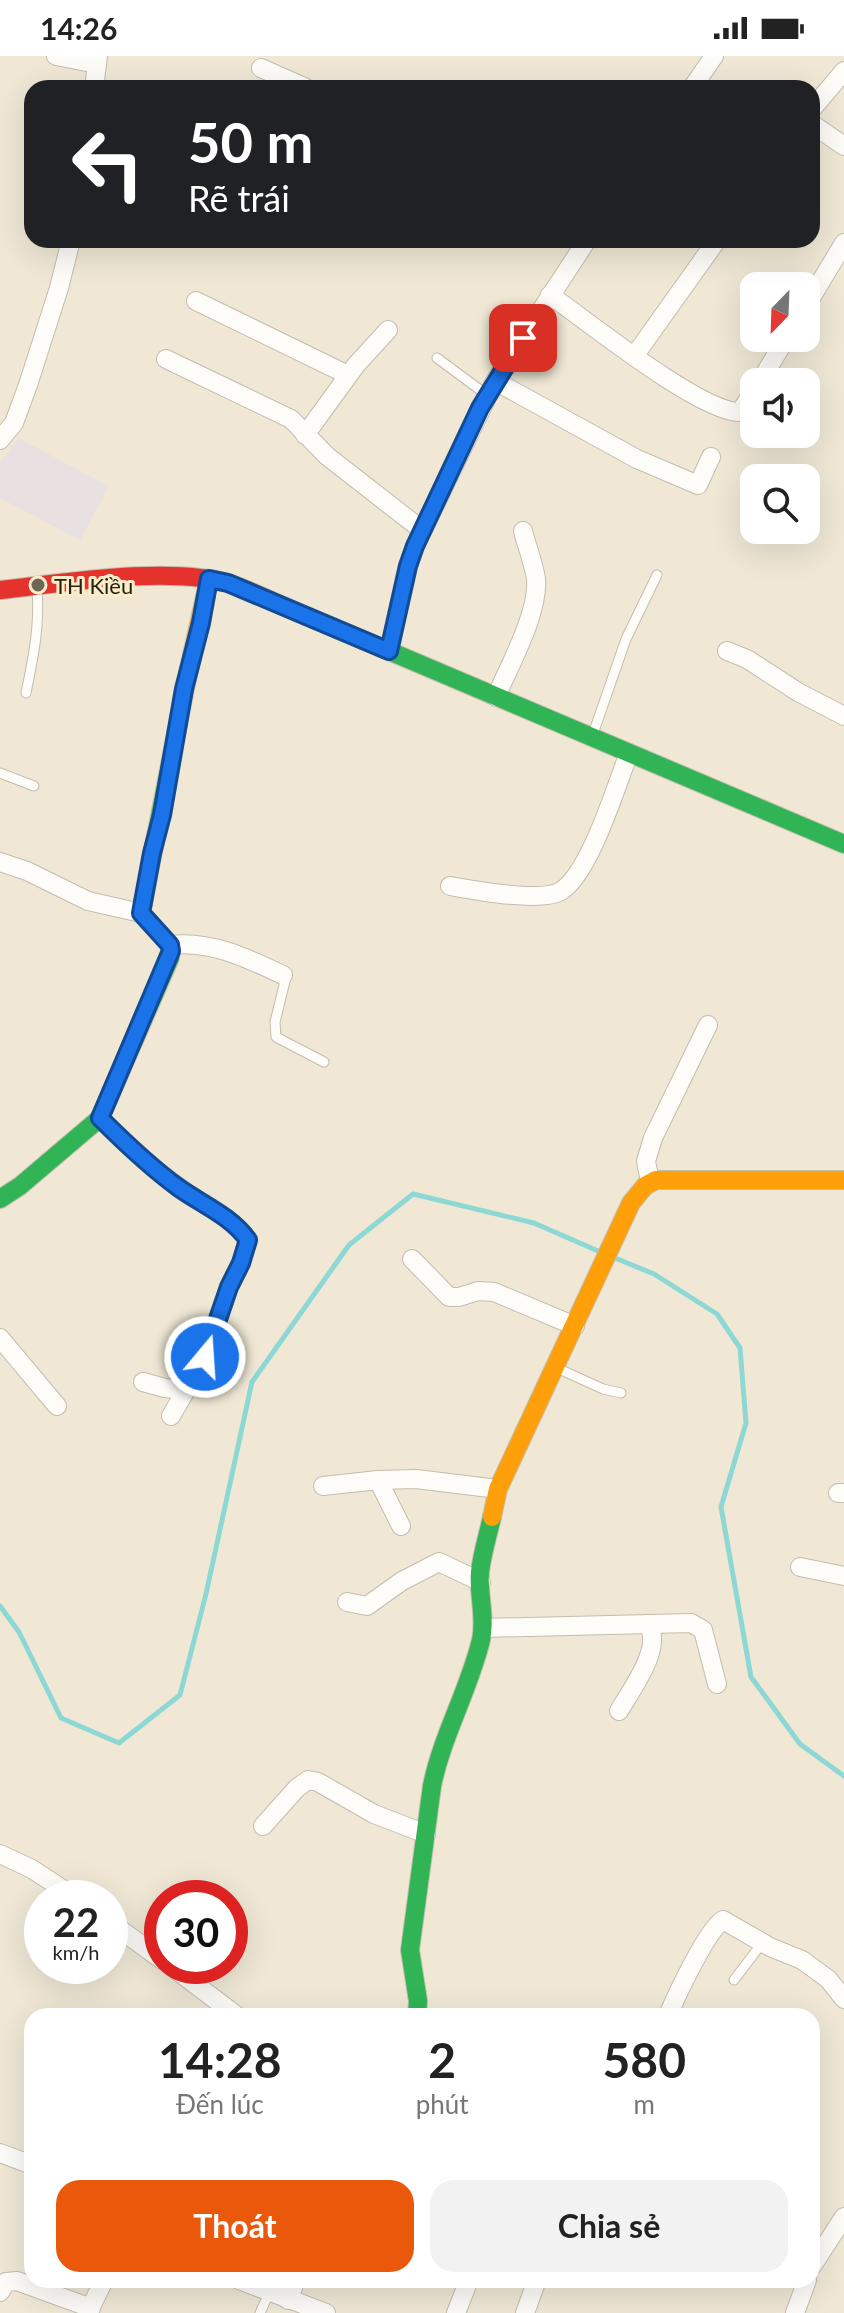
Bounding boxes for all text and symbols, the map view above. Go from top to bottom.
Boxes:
text: 14:26 [40,10,117,46]
text: 50 m [188,108,313,175]
icon: left [56,112,160,216]
text: Rẽ trái [188,176,290,220]
north arrow [740,272,820,352]
map controls [740,272,820,544]
pin [489,304,557,372]
icon: arrive [501,316,545,360]
button: sound [740,368,820,448]
button: search [740,464,820,544]
place label: TH Kiều [54,572,133,599]
marker: TH Kiều [29,576,47,594]
position arrow [163,1315,247,1399]
speed limit sign: 30 [144,1880,248,1984]
text: 22 [53,1898,99,1946]
text: km/h [53,1940,99,1964]
text: 14:28 [158,2031,282,2088]
text: 2 [428,2031,456,2088]
text: 580 [603,2031,686,2088]
text: Đến lúc [176,2088,264,2120]
text: phút [416,2088,469,2120]
text: m [634,2088,655,2120]
button: Thoát [56,2180,414,2272]
button: Chia sẻ [430,2180,788,2272]

